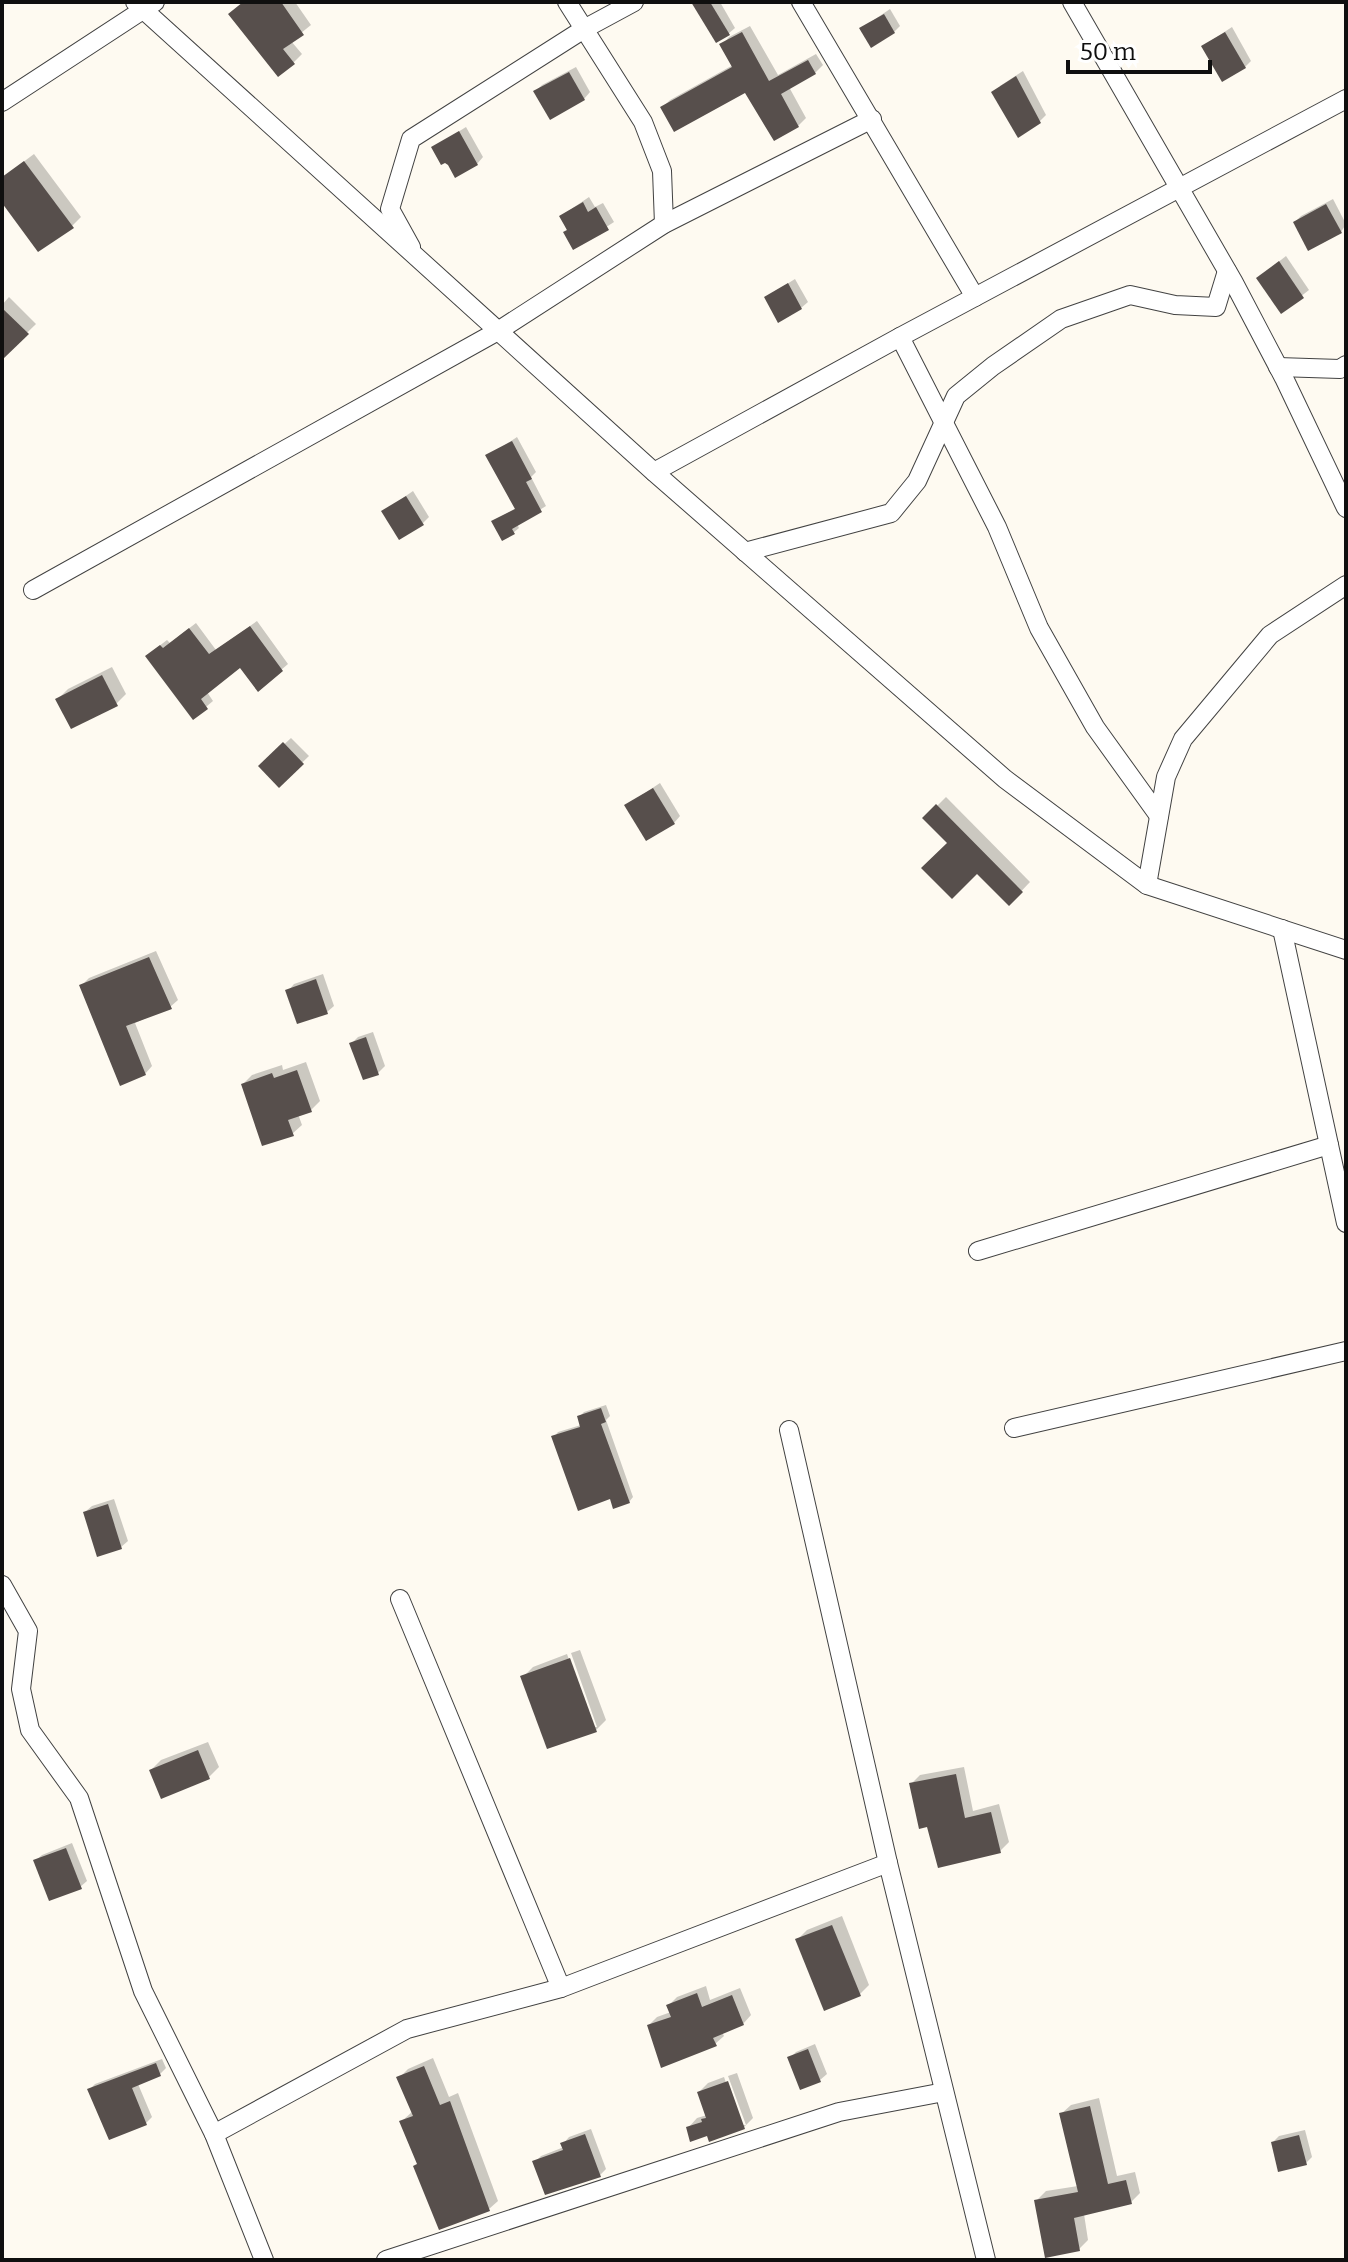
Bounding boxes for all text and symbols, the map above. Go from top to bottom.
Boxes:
scale bar [1068,24,1210,74]
text: 50 m [1080,38,1136,66]

